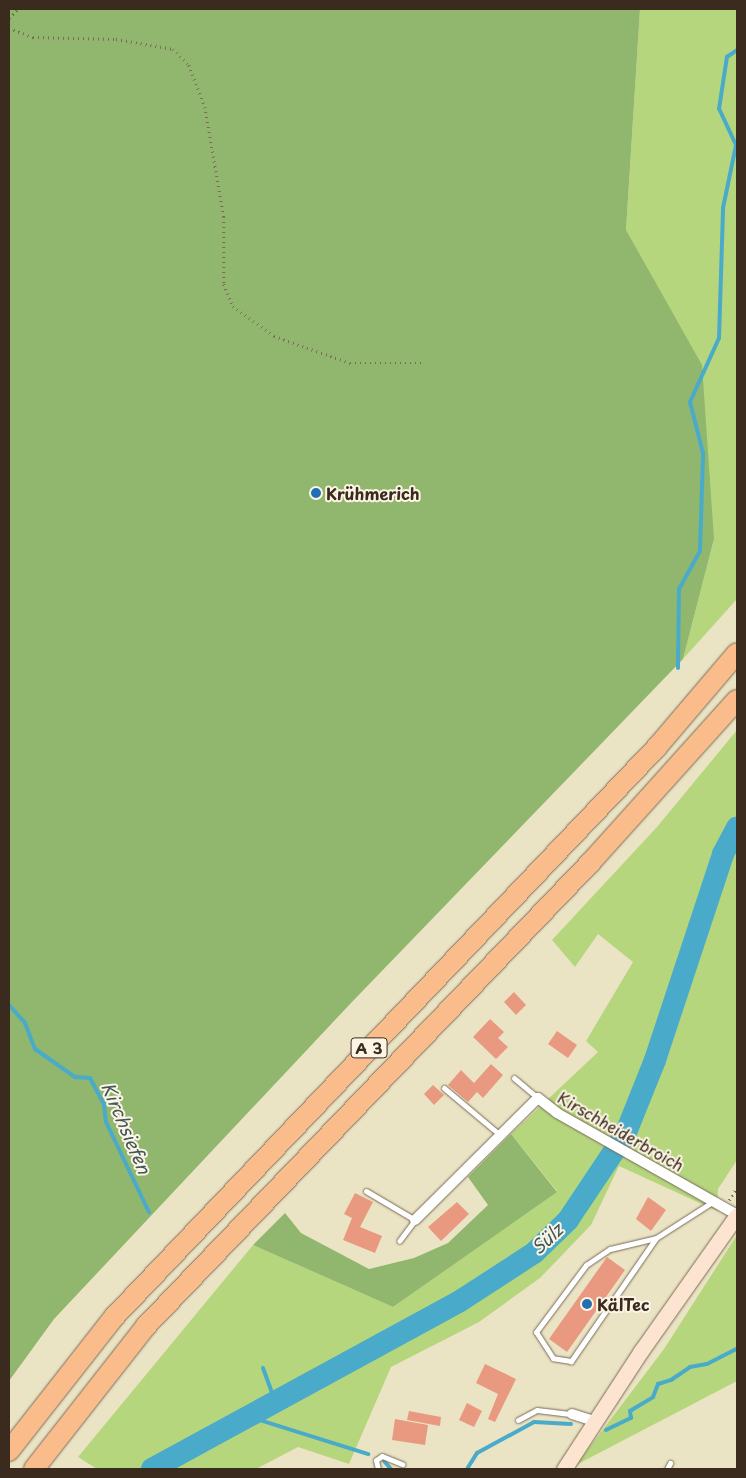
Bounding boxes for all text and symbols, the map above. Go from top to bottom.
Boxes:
place label: Krühmerich [326,483,420,503]
marker: Krühmerich [310,487,322,499]
road number: A 3 [350,1036,388,1060]
water label: Kirchsiefen [97,1079,155,1177]
street label: Kirschheiderbroich [555,1087,687,1175]
water label: Sülz [527,1219,567,1259]
place label: KälTec [597,1294,649,1314]
marker: KälTec [581,1298,593,1310]

